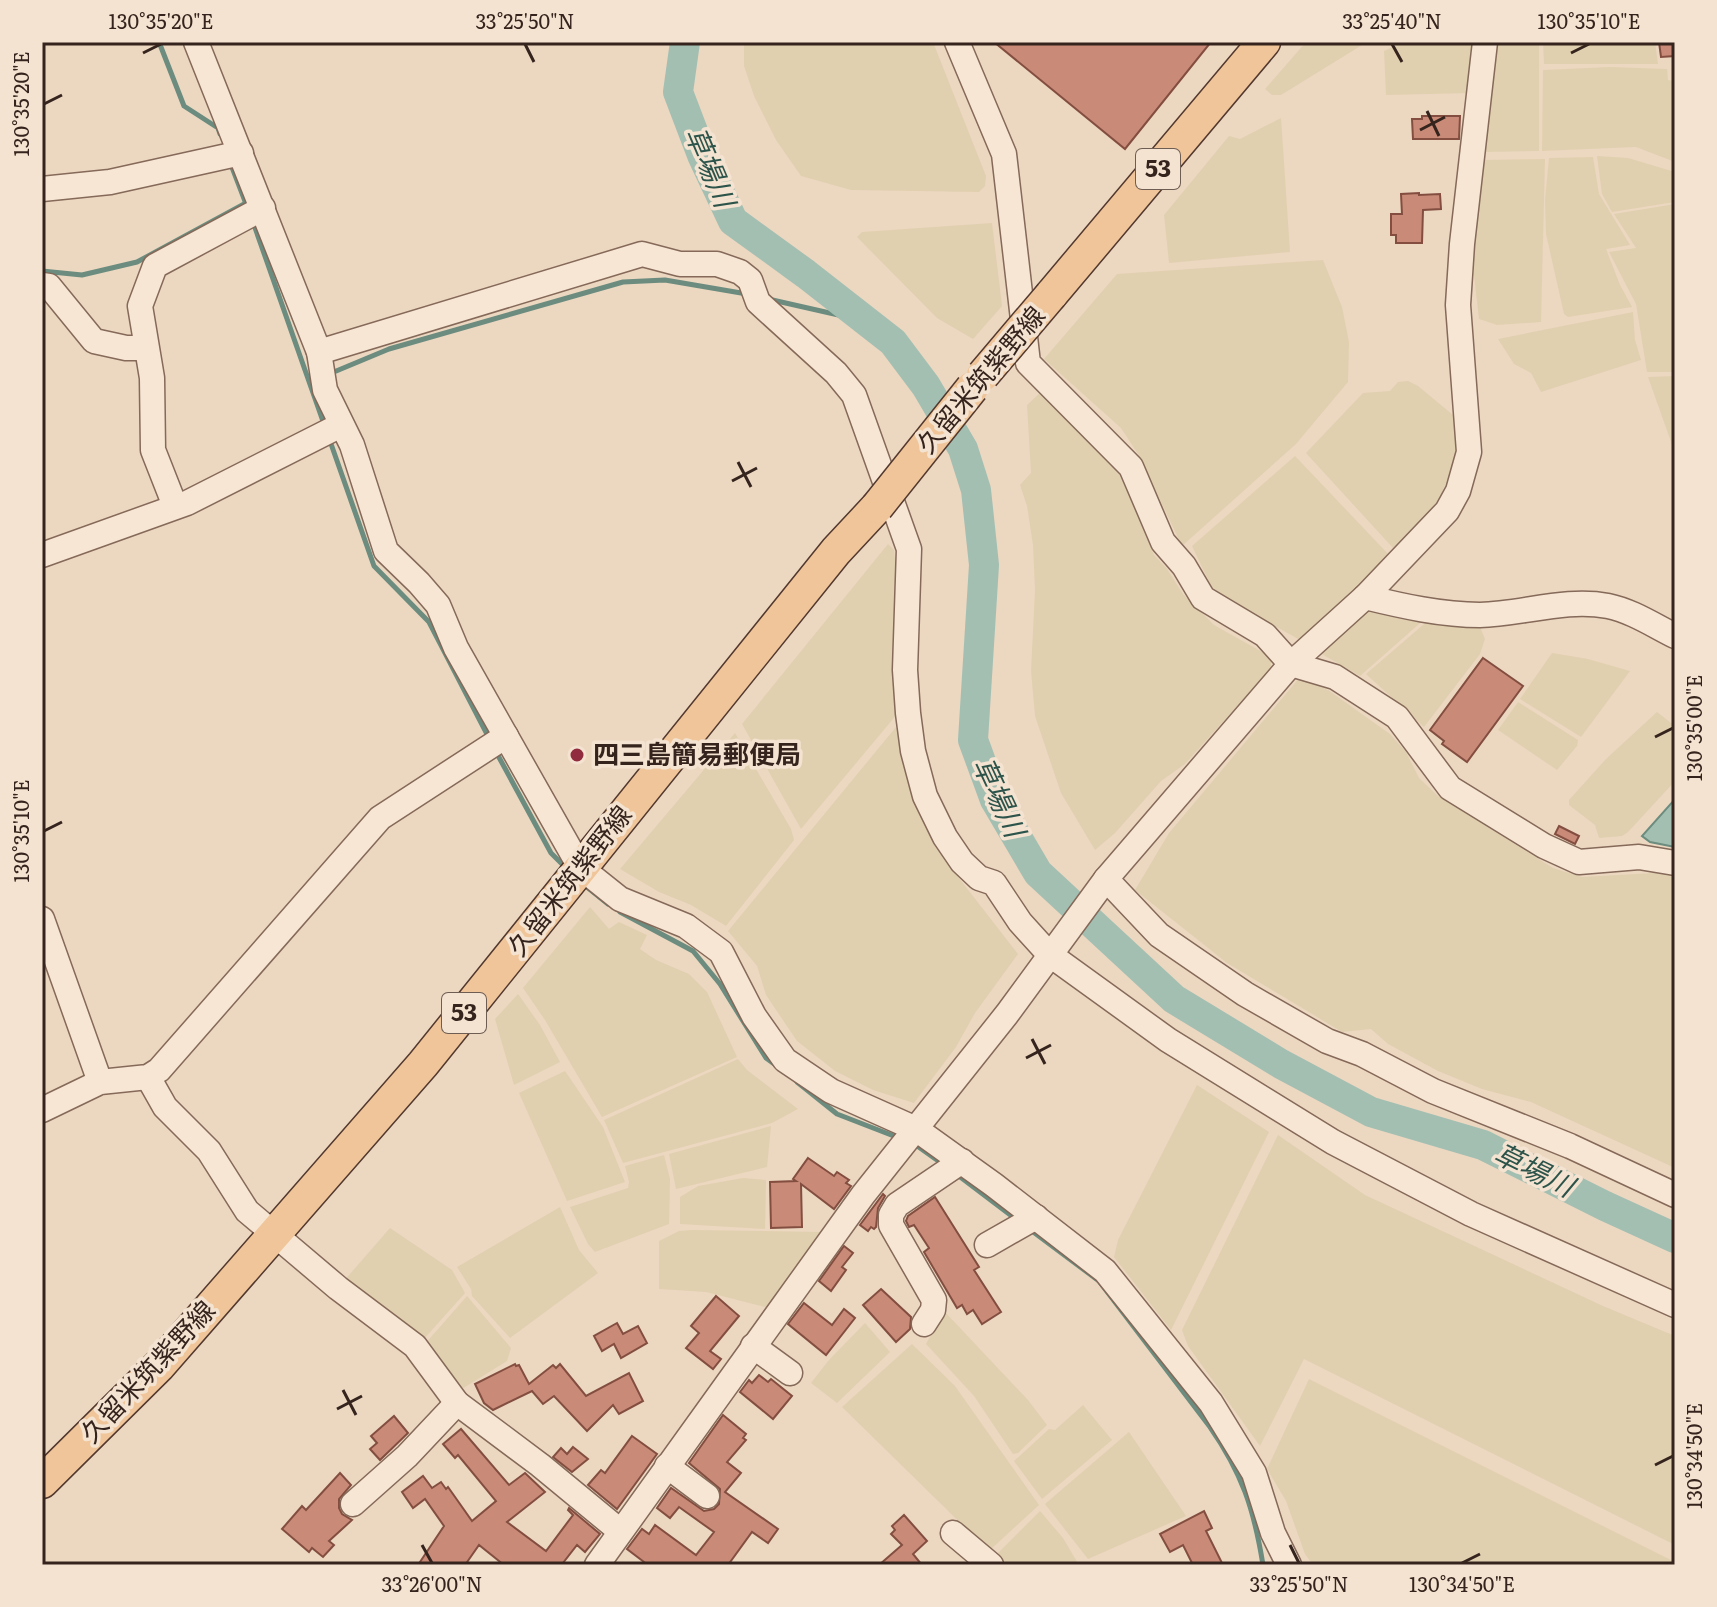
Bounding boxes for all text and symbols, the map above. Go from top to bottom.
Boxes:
text: 130°35'20"E [109,5,213,35]
text: 33°25'50"N [476,5,574,35]
text: 33°25'40"N [1342,5,1442,35]
text: 130°35'10"E [1538,5,1640,35]
text: 130°35'20"E [5,52,35,156]
water label: 草場川 [676,119,749,216]
road number: 53 [1136,149,1180,189]
street label: 久留米筑紫野線 [906,296,1053,461]
text: 130°35'00"E [1678,675,1708,781]
place label: 四三島簡易郵便局 [593,733,801,772]
marker: 四三島簡易郵便局 [568,746,586,764]
water label: 草場川 [964,749,1039,846]
text: 130°35'10"E [5,780,35,882]
street label: 久留米筑紫野線 [497,796,639,963]
road number: 53 [442,993,486,1033]
water label: 草場川 [1488,1131,1585,1207]
street label: 久留米筑紫野線 [70,1290,223,1450]
text: 130°34'50"E [1678,1403,1708,1509]
text: 33°26'00"N [382,1568,482,1598]
text: 33°25'50"N [1250,1568,1348,1598]
text: 130°34'50"E [1409,1568,1515,1598]

